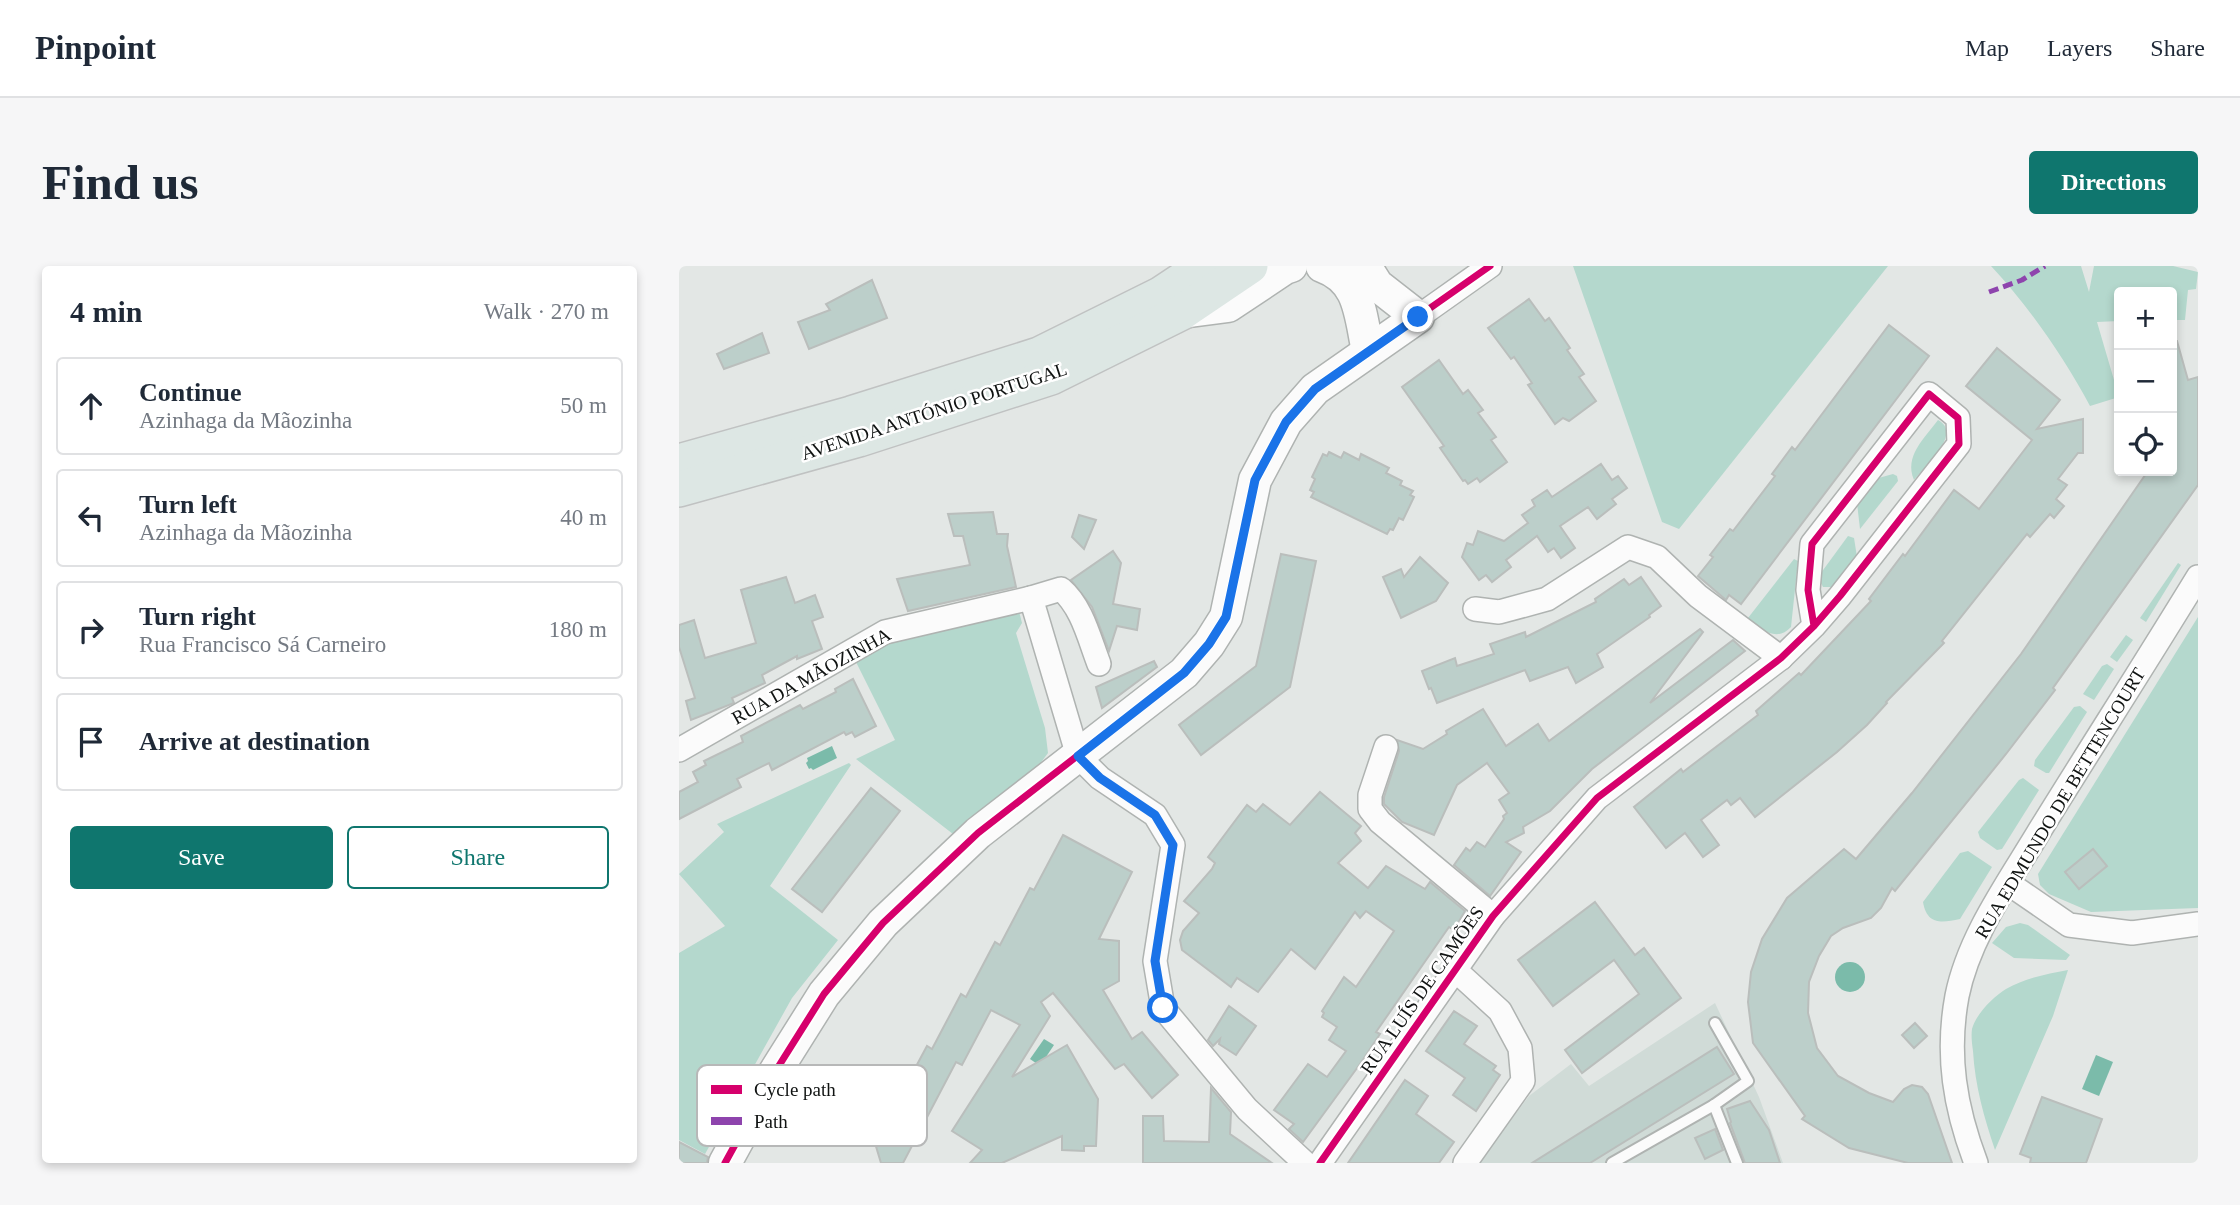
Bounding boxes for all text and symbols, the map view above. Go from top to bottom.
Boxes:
text: Pinpoint [35,30,156,66]
text: Map [1965,35,2009,61]
text: Layers [2047,35,2112,61]
text: Share [2150,35,2205,61]
button: Directions [2029,151,2198,214]
text: Find us [42,155,199,210]
map controls [2114,287,2177,476]
button: + [2114,287,2177,350]
text: 4 min [70,295,143,328]
text: Walk · 270 m [484,299,609,324]
route end [1402,301,1433,332]
button: − [2114,350,2177,413]
street label: AVENIDA ANTÓNIO PORTUGAL [798,358,1070,464]
text: Continue [139,378,242,407]
icon: ahead [72,387,110,425]
text: 50 m [560,393,607,418]
text: Azinhaga da Mãozinha [139,408,352,433]
button: locate [2114,413,2177,476]
text: Turn left [139,490,237,519]
icon: left [72,499,110,537]
text: 40 m [560,505,607,530]
text: Azinhaga da Mãozinha [139,520,352,545]
text: Turn right [139,602,256,631]
icon: right [72,611,110,649]
text: 180 m [549,617,607,642]
street label: RUA DA MÃOZINHA [728,623,894,728]
text: Rua Francisco Sá Carneiro [139,632,386,657]
street label: RUA EDMUNDO DE BETTENCOURT [1971,664,2150,942]
icon: arrive [72,723,110,761]
text: Arrive at destination [139,727,370,756]
button: Save [70,826,333,889]
button: Share [347,826,609,889]
street label: RUA LUÍS DE CAMÕES [1356,902,1488,1078]
route start [1147,992,1178,1023]
legend [697,1065,927,1146]
text: Cycle path [754,1079,836,1100]
text: Path [754,1111,788,1132]

